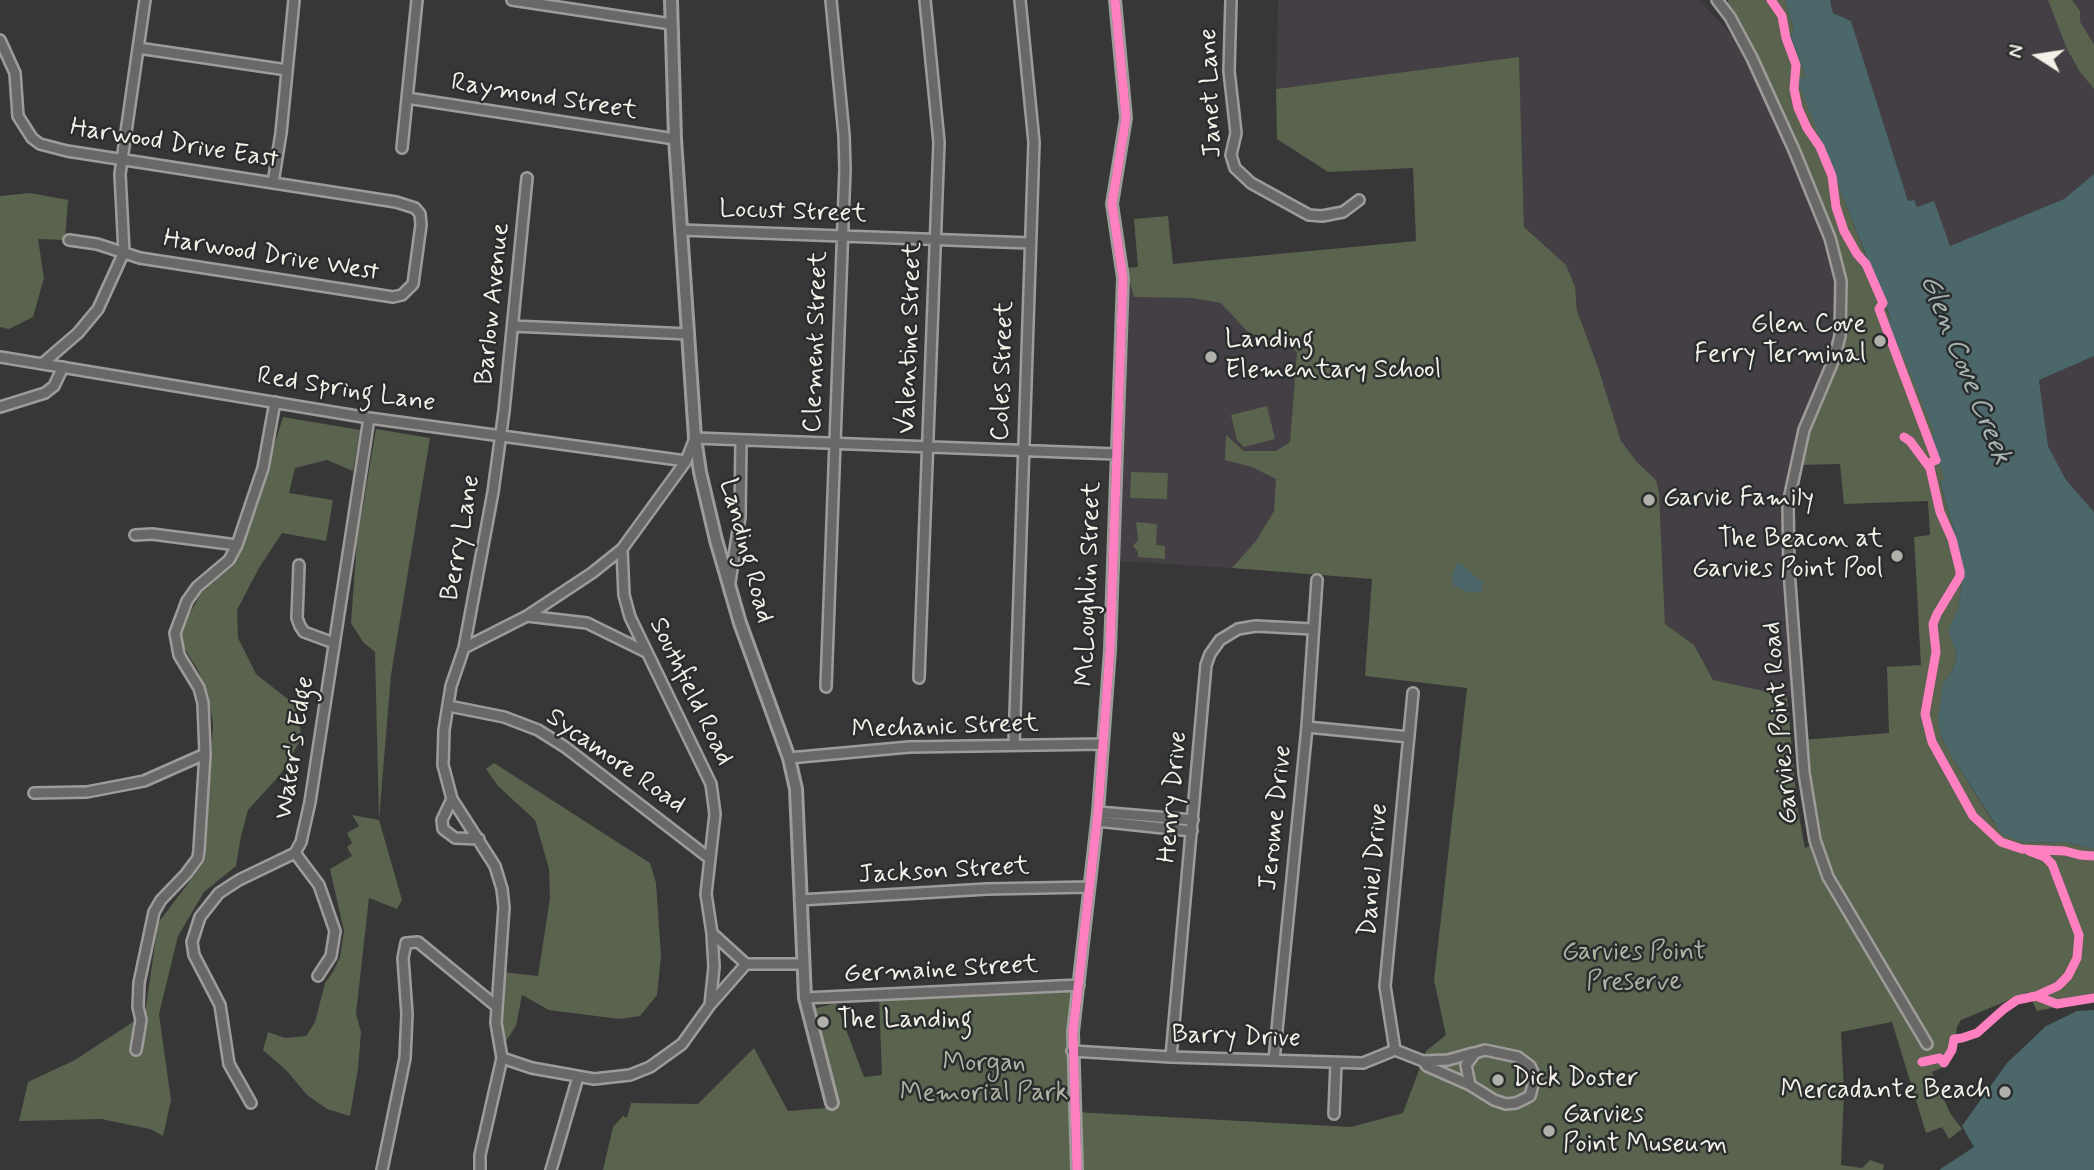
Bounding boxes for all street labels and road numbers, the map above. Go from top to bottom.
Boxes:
street label: Janet Lane [1194,28,1230,158]
street label: Raymond Street [449,68,639,128]
street label: Harwood Drive East [68,113,280,177]
street label: Locust Street [719,195,867,231]
street label: Barlow Avenue [470,221,518,387]
street label: Harwood Drive West [161,225,381,289]
street label: Valentine Street [892,241,930,435]
street label: Clement Street [798,251,836,433]
street label: Coles Street [986,300,1022,442]
street label: Red Spring Lane [255,362,437,420]
street label: Berry Lane [436,473,488,603]
street label: Landing Road [711,476,779,626]
street label: McLoughlin Street [1071,481,1109,687]
street label: Southfield Road [641,613,739,771]
street label: Garvies Point Road [1758,620,1806,826]
street label: Water's Edge [269,674,323,822]
street label: Sycamore Road [539,702,691,822]
street label: Mechanic Street [851,709,1039,747]
street label: Henry Drive [1153,730,1195,864]
street label: Jerome Drive [1254,744,1300,892]
street label: Daniel Drive [1354,802,1396,938]
street label: Jackson Street [858,852,1030,892]
street label: Germaine Street [843,950,1039,992]
street label: Barry Drive [1171,1020,1301,1056]

